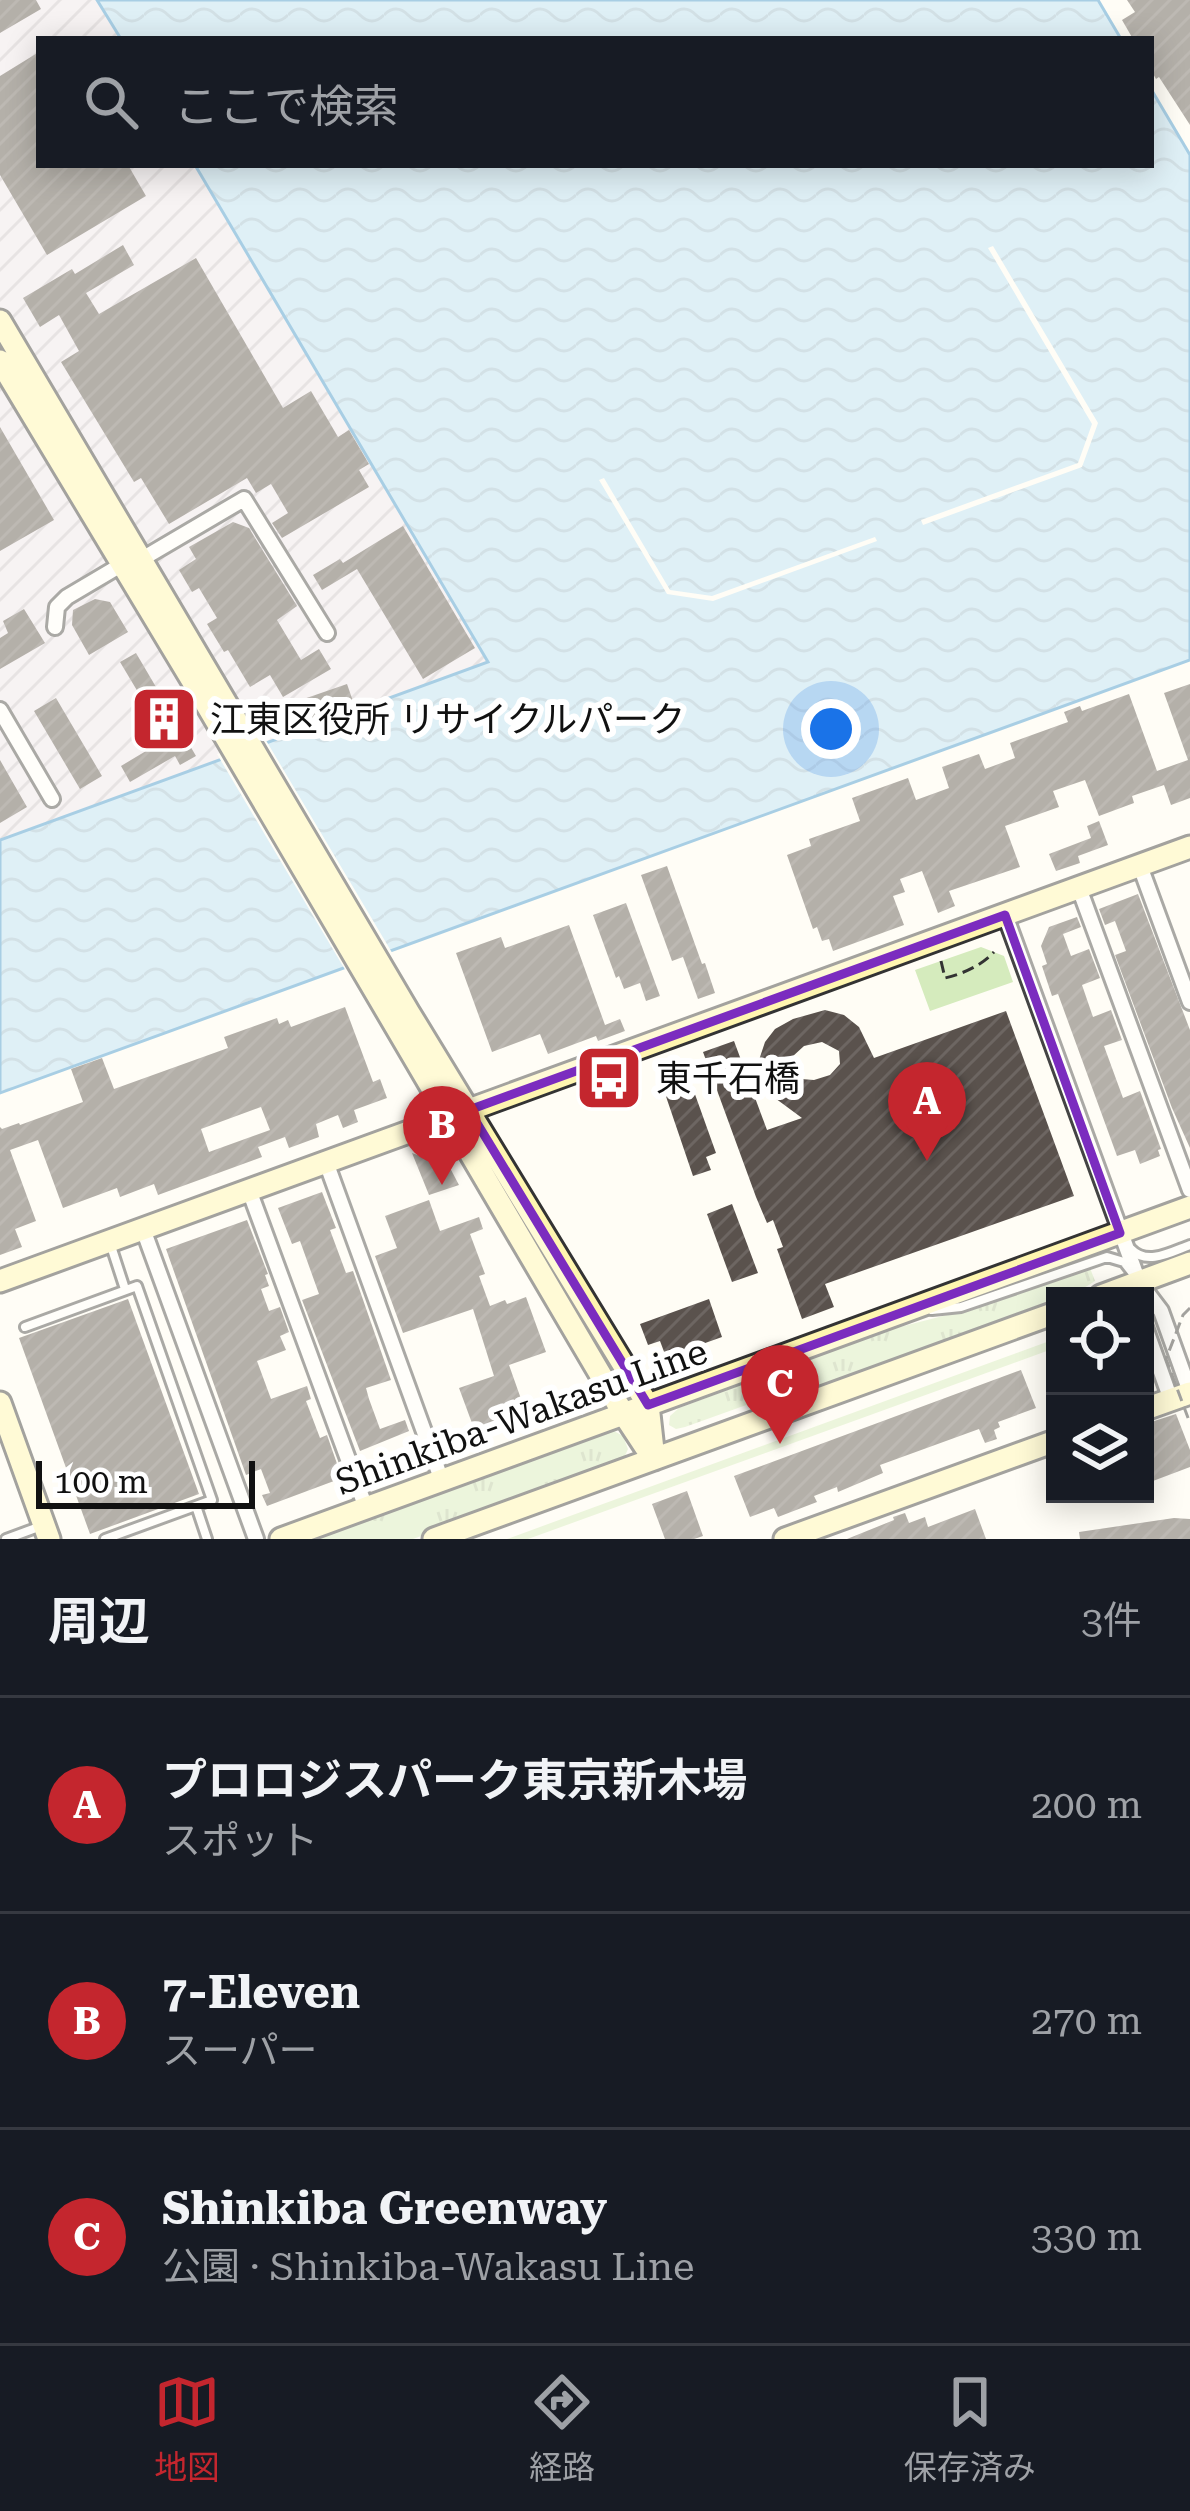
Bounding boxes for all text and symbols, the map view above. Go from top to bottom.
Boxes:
search box [36,36,1154,168]
icon: search [78,69,144,135]
text: ここで検索 [174,80,399,133]
building icon: 江東区役所 リサイクルパーク [129,684,199,754]
place label: 江東区役所 リサイクルパーク [210,699,685,741]
your location [801,699,861,759]
bus stop icon: 東千石橋 [574,1043,644,1113]
place label: 東千石橋 [656,1058,800,1100]
pin: A [888,1062,966,1161]
pin: B [403,1086,481,1185]
map controls [1046,1287,1154,1503]
button: locate [1046,1287,1154,1395]
street label: Shinkiba-Wakasu Line [330,1330,713,1504]
pin: C [741,1345,819,1444]
button: layers [1046,1395,1154,1503]
scale bar [36,1455,255,1508]
text: 100 m [54,1462,148,1501]
text: 周辺 [48,1592,150,1651]
text: 3件 [1081,1598,1142,1644]
text: プロロジスパーク東京新木場 [162,1754,747,1807]
text: A [73,1782,101,1828]
text: 200 m [1031,1782,1142,1828]
text: スポット [162,1818,318,1864]
text: 7-Eleven [162,1966,360,2019]
text: B [73,1998,101,2044]
text: 270 m [1031,1998,1142,2044]
text: スーパー [162,2028,318,2074]
text: Shinkiba Greenway [162,2182,607,2235]
text: C [73,2214,101,2260]
text: 330 m [1031,2214,1142,2260]
text: 公園 · Shinkiba-Wakasu Line [162,2244,694,2290]
tab: 地図 [154,2369,220,2489]
tab: 経路 [529,2369,595,2489]
tab: 保存済み [904,2369,1036,2489]

